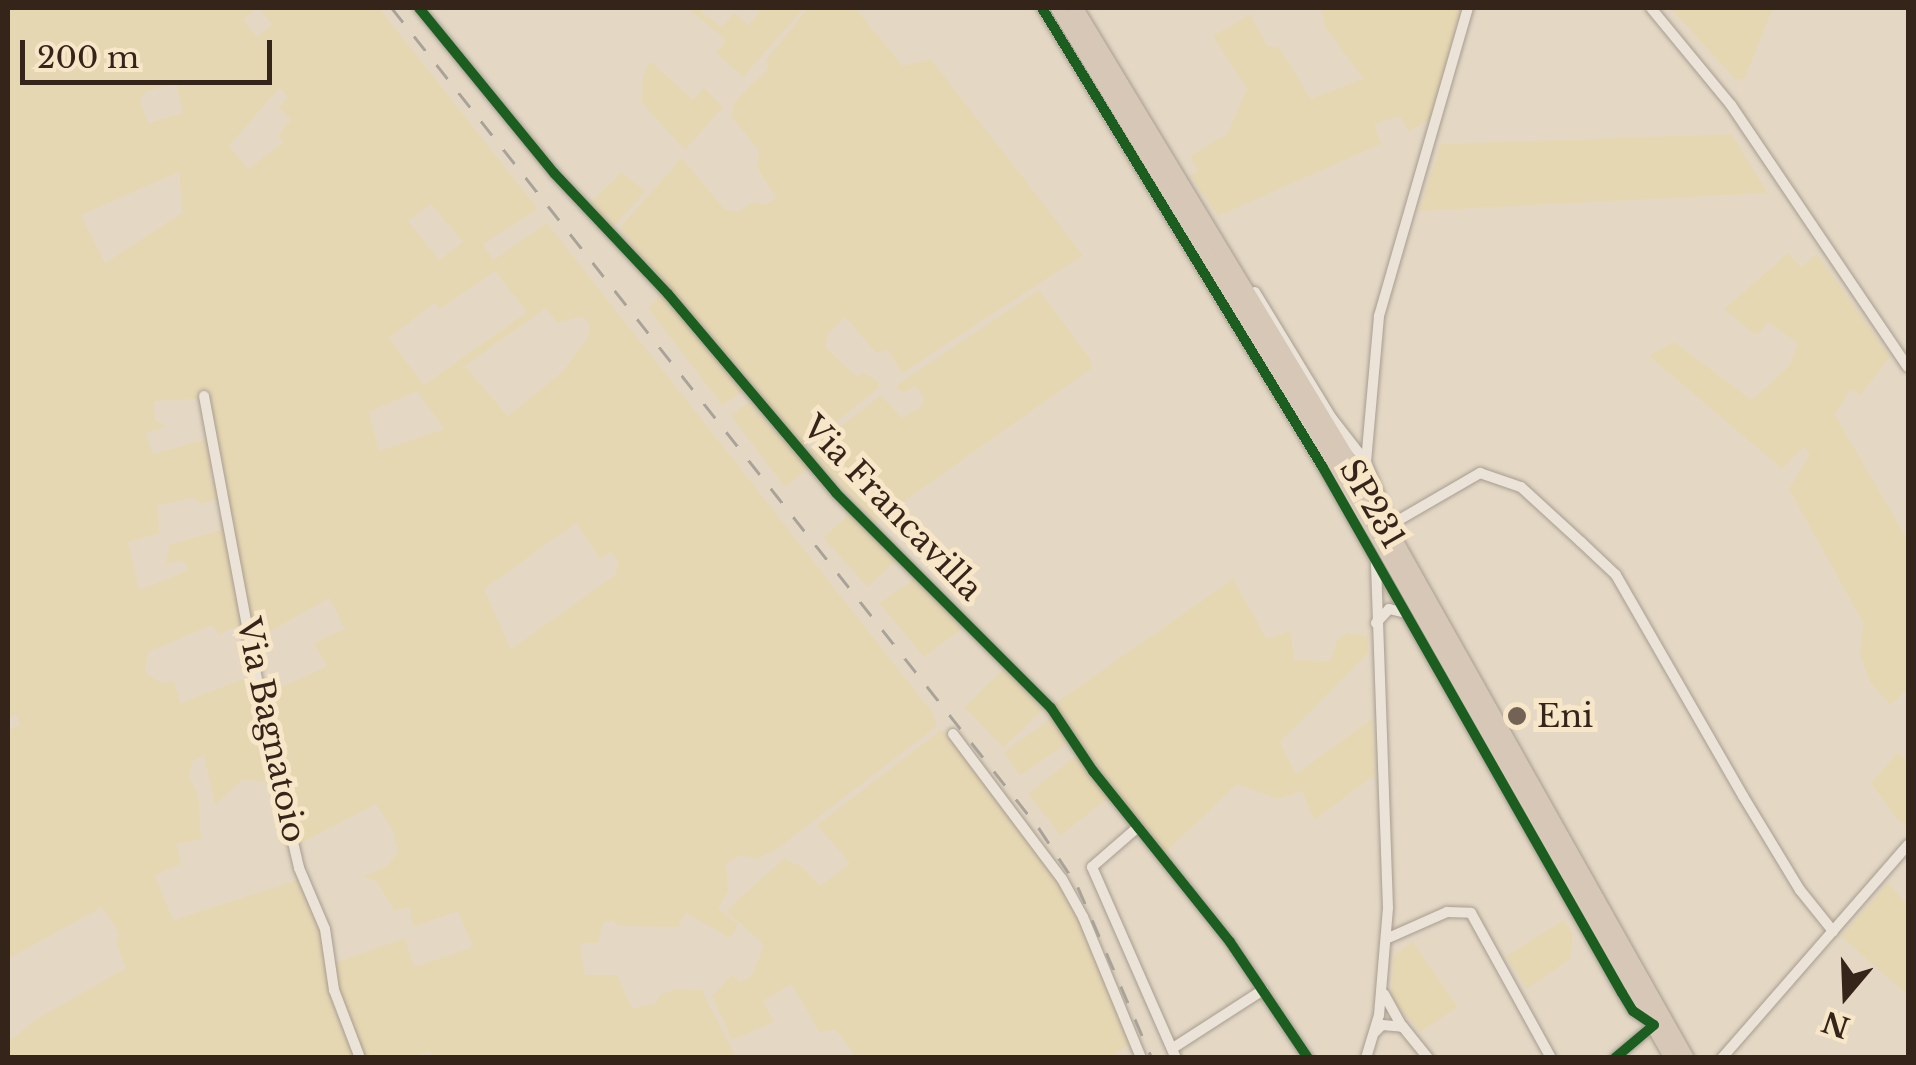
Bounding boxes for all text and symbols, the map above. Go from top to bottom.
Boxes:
scale bar [25,20,278,82]
text: 200 m [37,39,139,76]
street label: Via Francavilla [794,408,990,608]
street label: SP231 [1331,453,1413,555]
street label: Via Bagnatoio [228,614,314,846]
place label: Eni [1537,697,1593,735]
marker: Eni [1506,705,1528,727]
north arrow [1796,945,1896,1045]
text: N [1818,1003,1854,1045]

